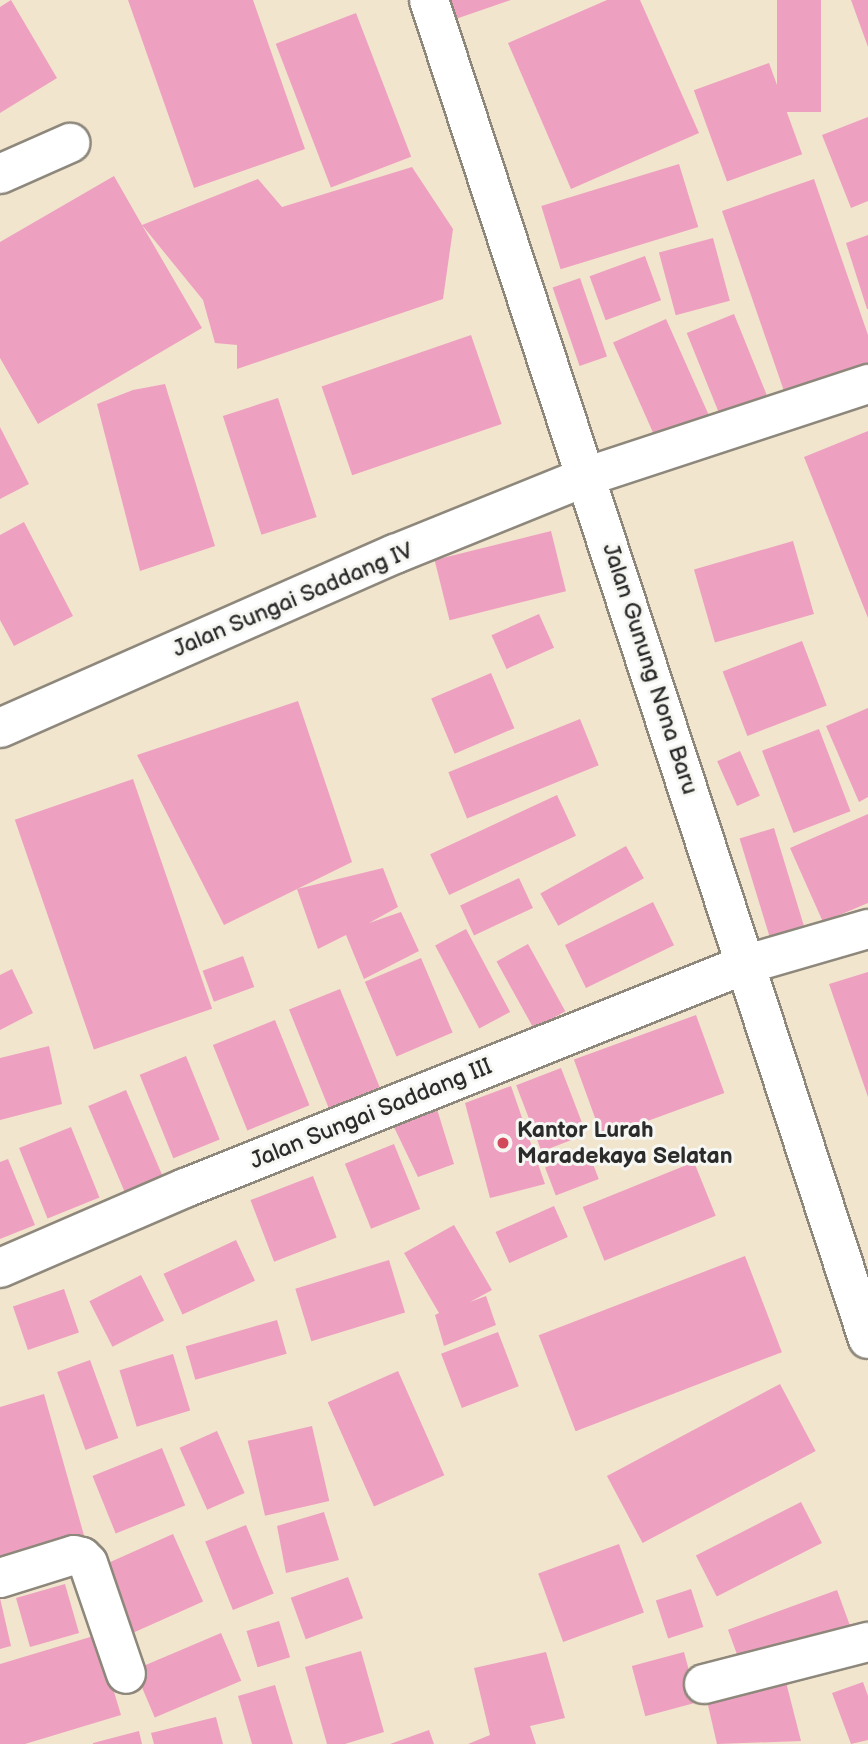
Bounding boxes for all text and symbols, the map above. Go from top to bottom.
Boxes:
street label: Jalan Sungai Saddang IV [168,537,418,663]
street label: Jalan Gunung Nona Baru [596,540,704,798]
street label: Jalan Sungai Saddang III [246,1053,496,1175]
place label: Kantor Lurah Maradekaya Selatan [517,1116,732,1170]
marker: Kantor Lurah Maradekaya Selatan [495,1135,511,1151]

